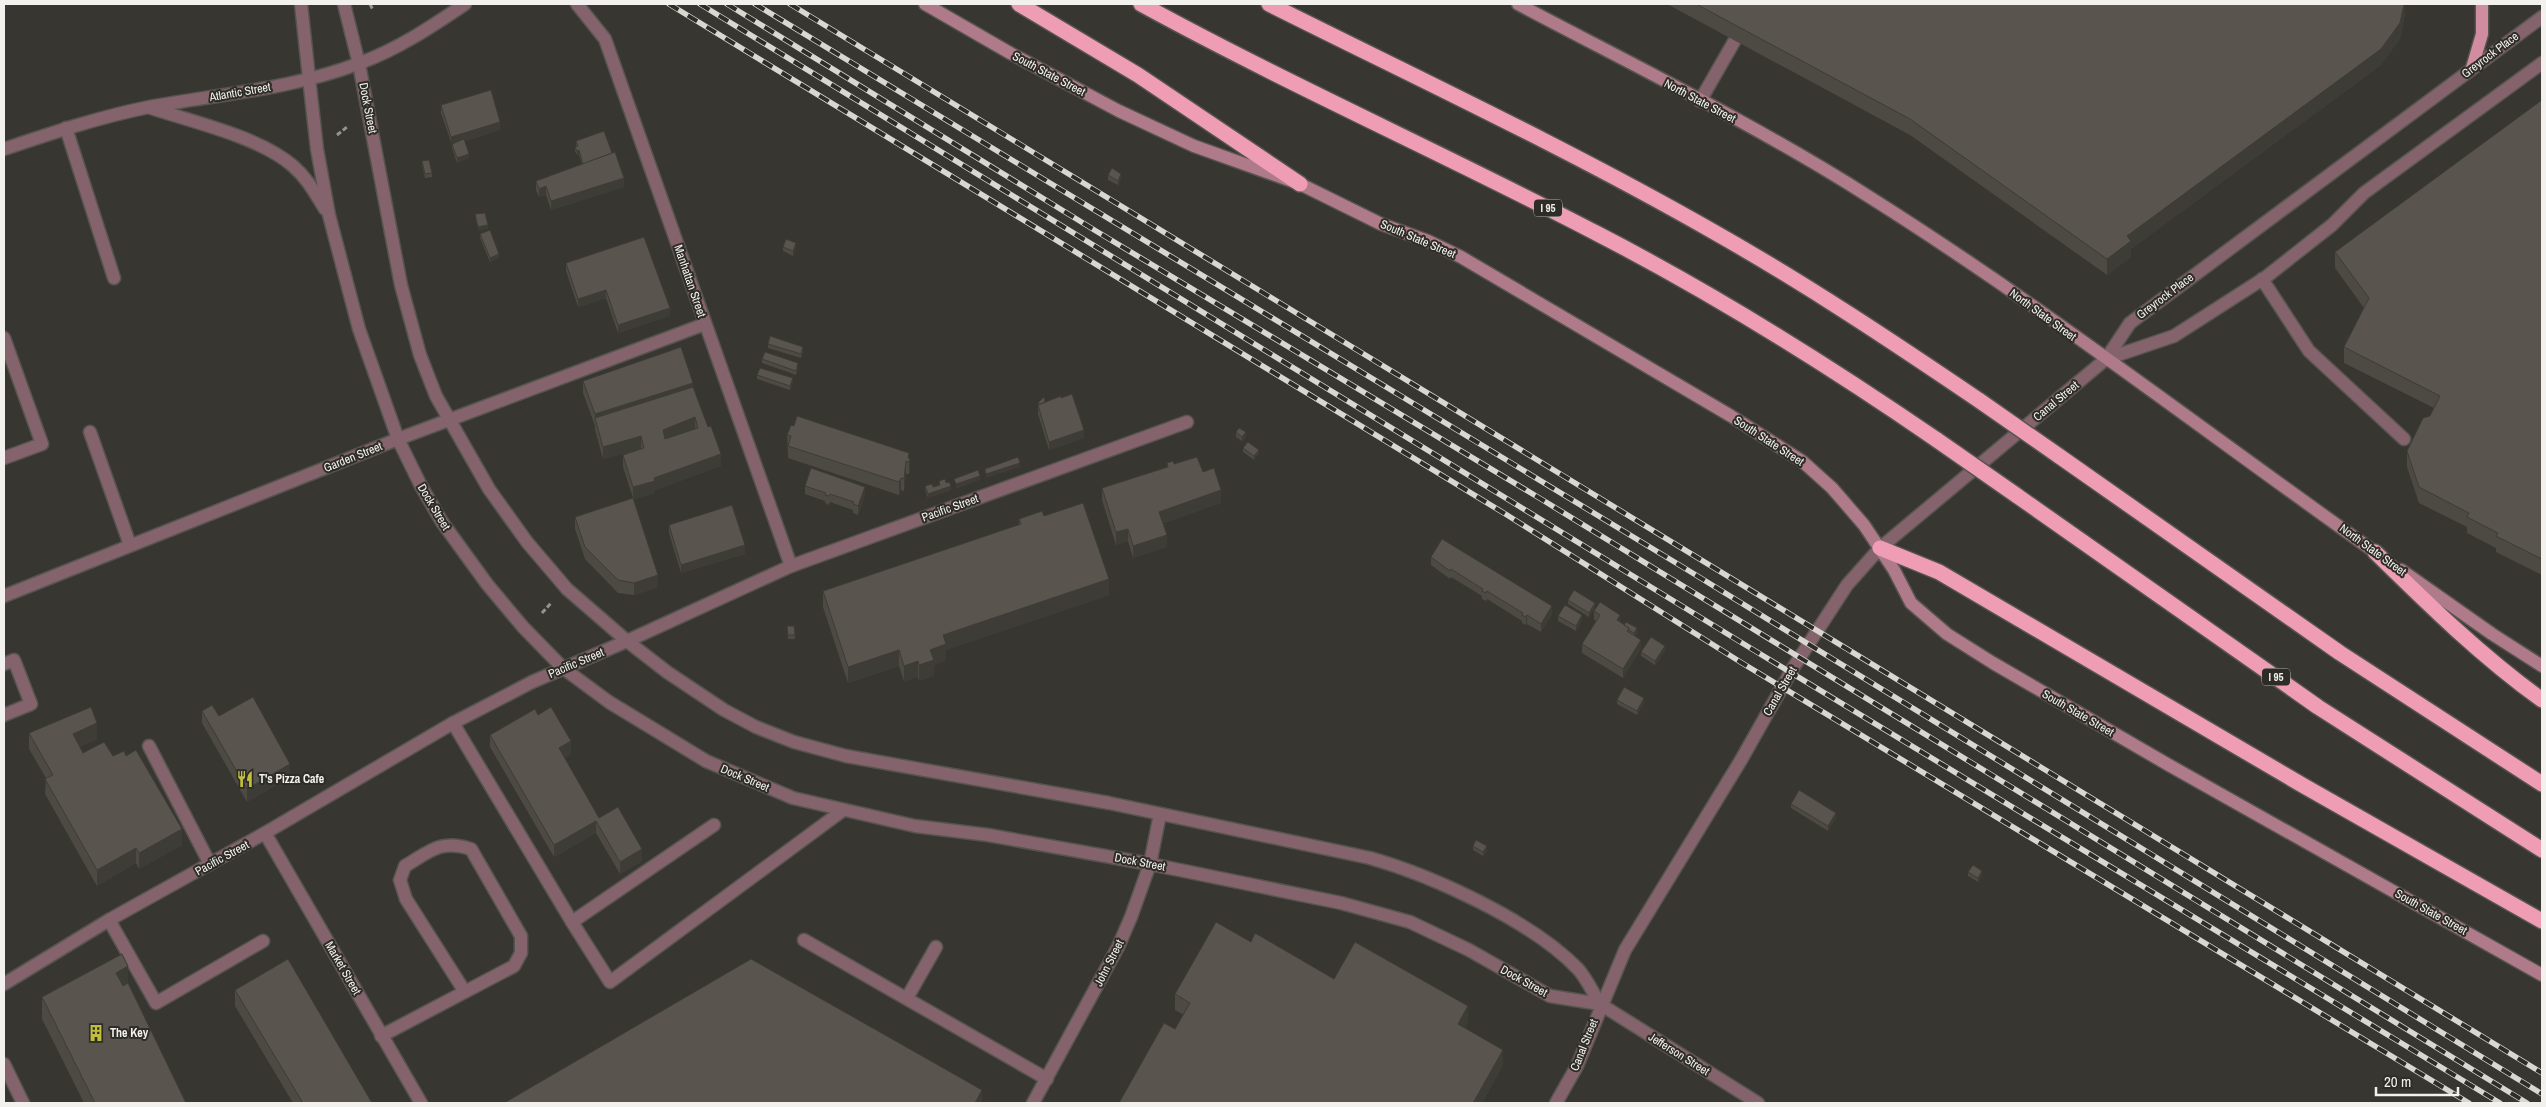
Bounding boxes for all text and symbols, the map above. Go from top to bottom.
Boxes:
street label: Greyrock Place [2458,28,2522,82]
street label: South State Street [1010,48,1088,100]
street label: North State Street [1661,75,1739,127]
street label: Atlantic Street [207,79,272,105]
street label: Dock Street [355,81,381,135]
road number: I 95 [1534,200,1562,217]
street label: South State Street [1378,216,1458,262]
street label: Manhattan Street [670,243,710,320]
street label: Greyrock Place [2133,269,2197,323]
street label: North State Street [2006,285,2080,345]
street label: Canal Street [2030,377,2082,425]
street label: South State Street [1731,412,1807,470]
street label: Garden Street [321,438,385,476]
street label: Dock Street [414,481,454,533]
street label: Pacific Street [920,490,981,526]
street label: North State Street [2336,520,2410,580]
street label: Pacific Street [546,644,607,682]
street label: Canal Street [1759,663,1801,719]
road number: I 95 [2262,669,2290,686]
street label: South State Street [2039,686,2117,740]
street label: Dock Street [718,761,772,796]
restaurant icon: T's Pizza Cafe [235,769,255,789]
place label: T's Pizza Cafe [259,771,325,787]
street label: Pacific Street [192,837,252,879]
street label: Dock Street [1113,849,1167,875]
street label: South State Street [2392,886,2470,939]
street label: John Street [1090,937,1128,989]
street label: Market Street [321,938,365,998]
street label: Dock Street [1498,962,1551,1001]
street label: Canal Street [1566,1016,1602,1073]
building icon: The Key [86,1023,106,1043]
place label: The Key [110,1025,149,1041]
street label: Jefferson Street [1645,1029,1713,1079]
scale bar [2376,1064,2458,1096]
text: 20 m [2384,1071,2411,1092]

